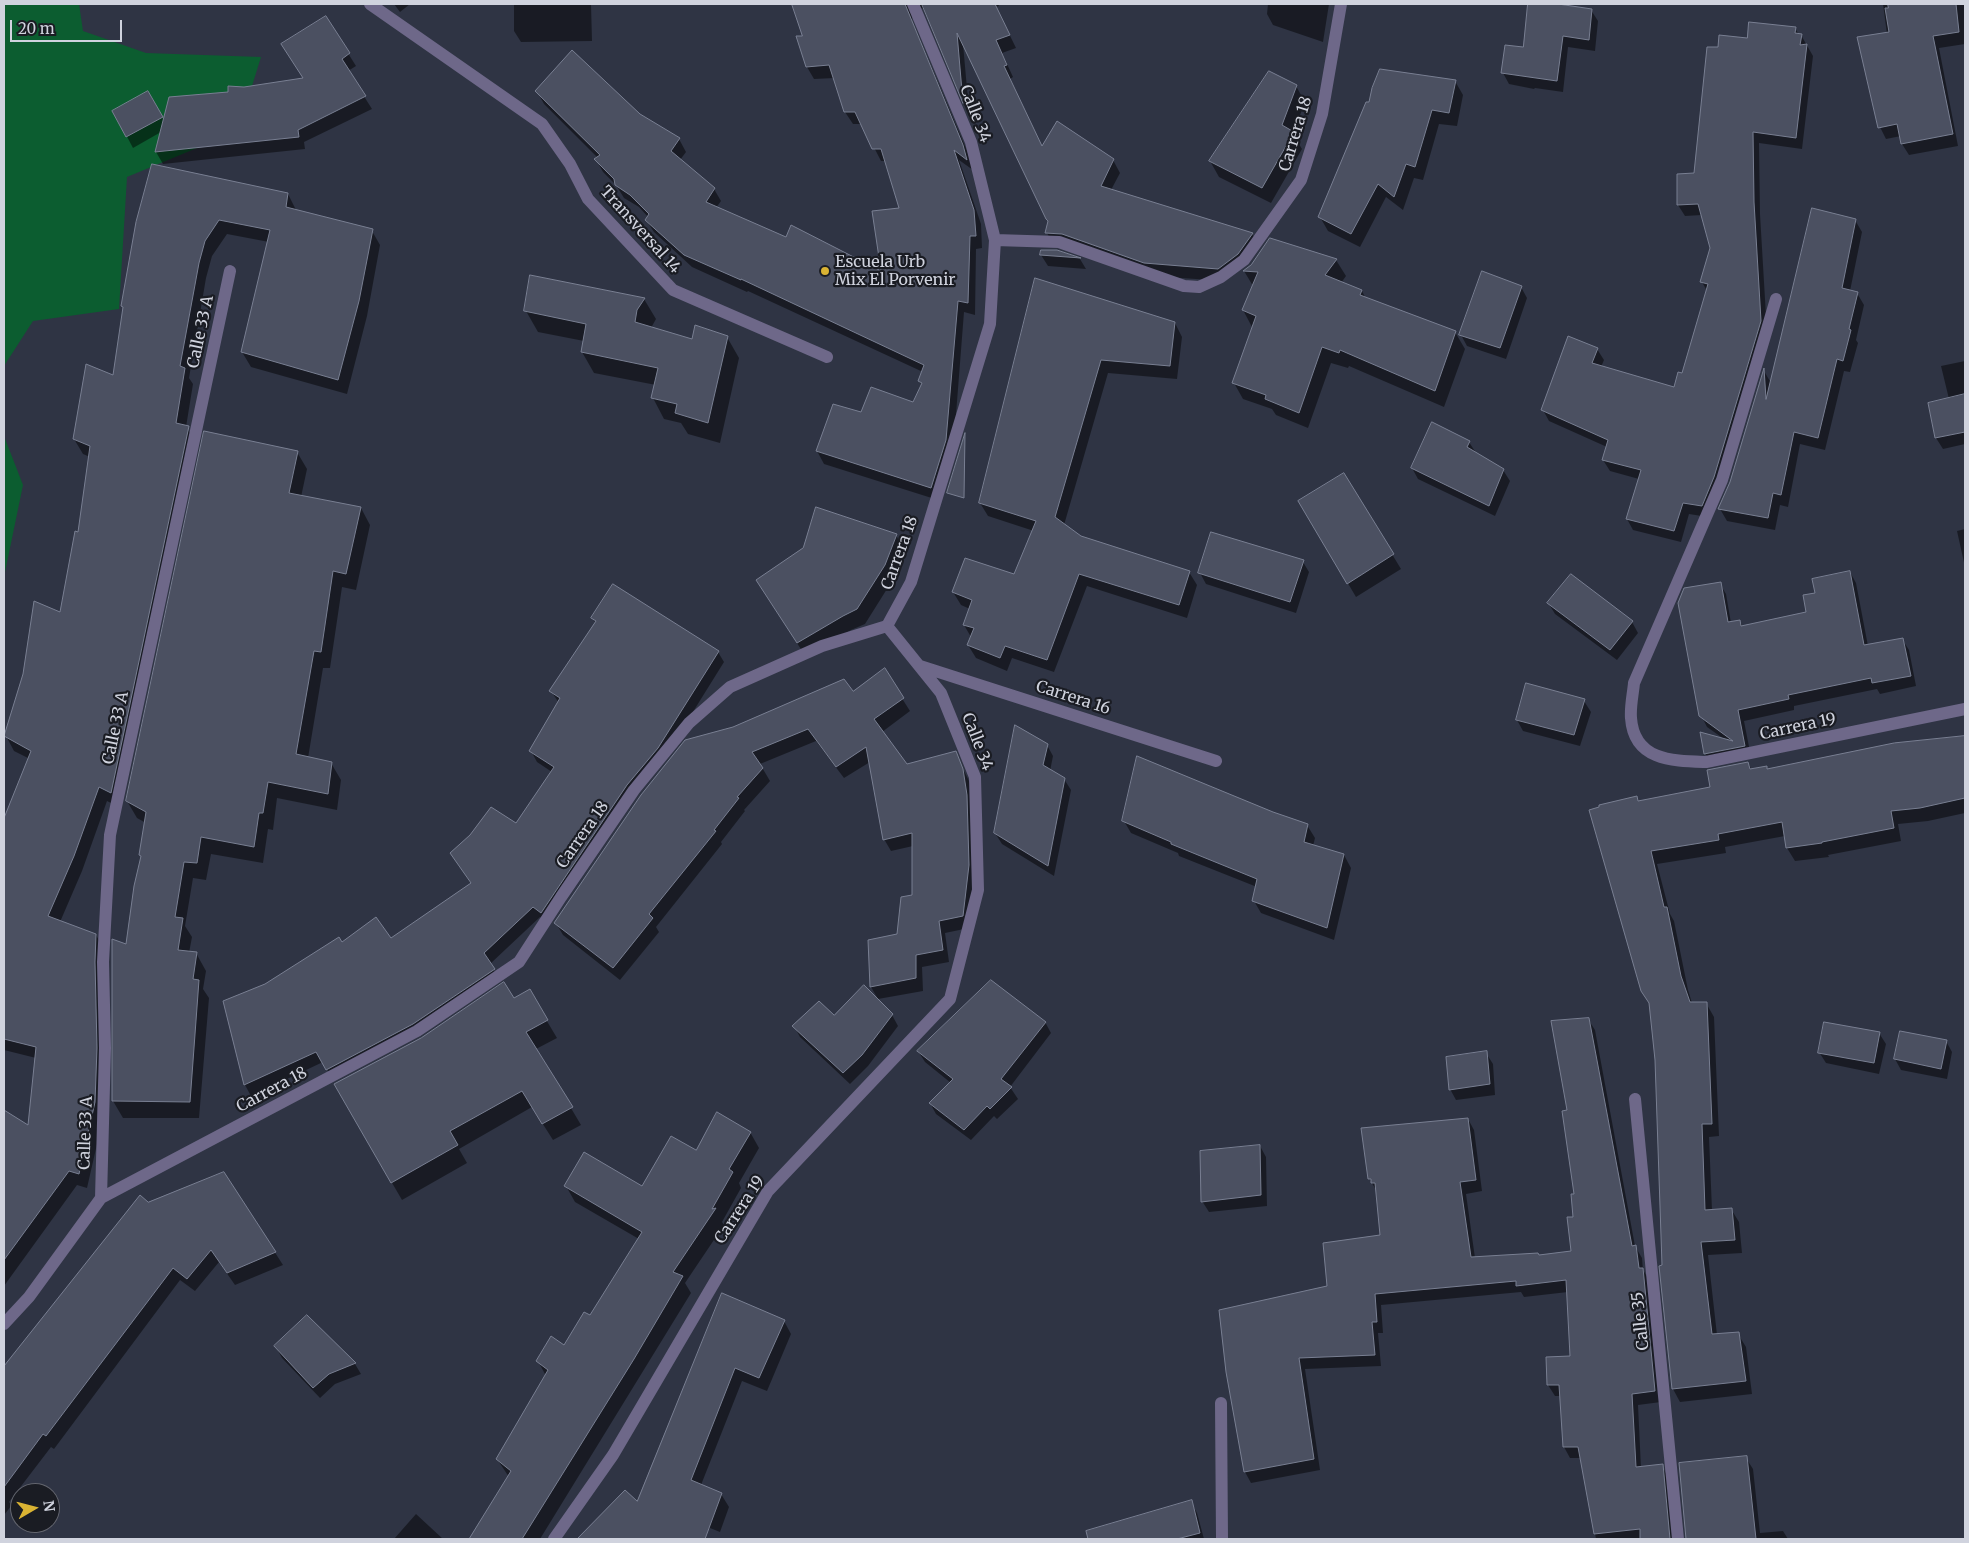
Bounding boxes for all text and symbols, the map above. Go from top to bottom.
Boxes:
scale bar [12,10,125,42]
text: 20 m [18,19,55,38]
street label: Calle 34 [955,83,995,145]
street label: Carrera 18 [1276,94,1316,174]
street label: Transversal 14 [596,182,684,278]
place label: Escuela Urb Mix El Porvenir [835,252,956,290]
marker: Escuela Urb Mix El Porvenir [819,265,831,277]
street label: Calle 33 A [184,294,218,370]
street label: Carrera 18 [878,513,922,593]
street label: Carrera 16 [1033,677,1113,719]
street label: Calle 33 A [99,690,133,766]
street label: Carrera 19 [1758,710,1838,744]
street label: Calle 34 [957,711,997,773]
street label: Carrera 18 [553,798,613,872]
street label: Carrera 18 [233,1063,311,1117]
street label: Calle 33 A [75,1096,97,1170]
street label: Carrera 19 [711,1172,769,1248]
street label: Calle 35 [1628,1291,1654,1351]
north arrow [10,1483,60,1533]
text: N [39,1499,59,1513]

